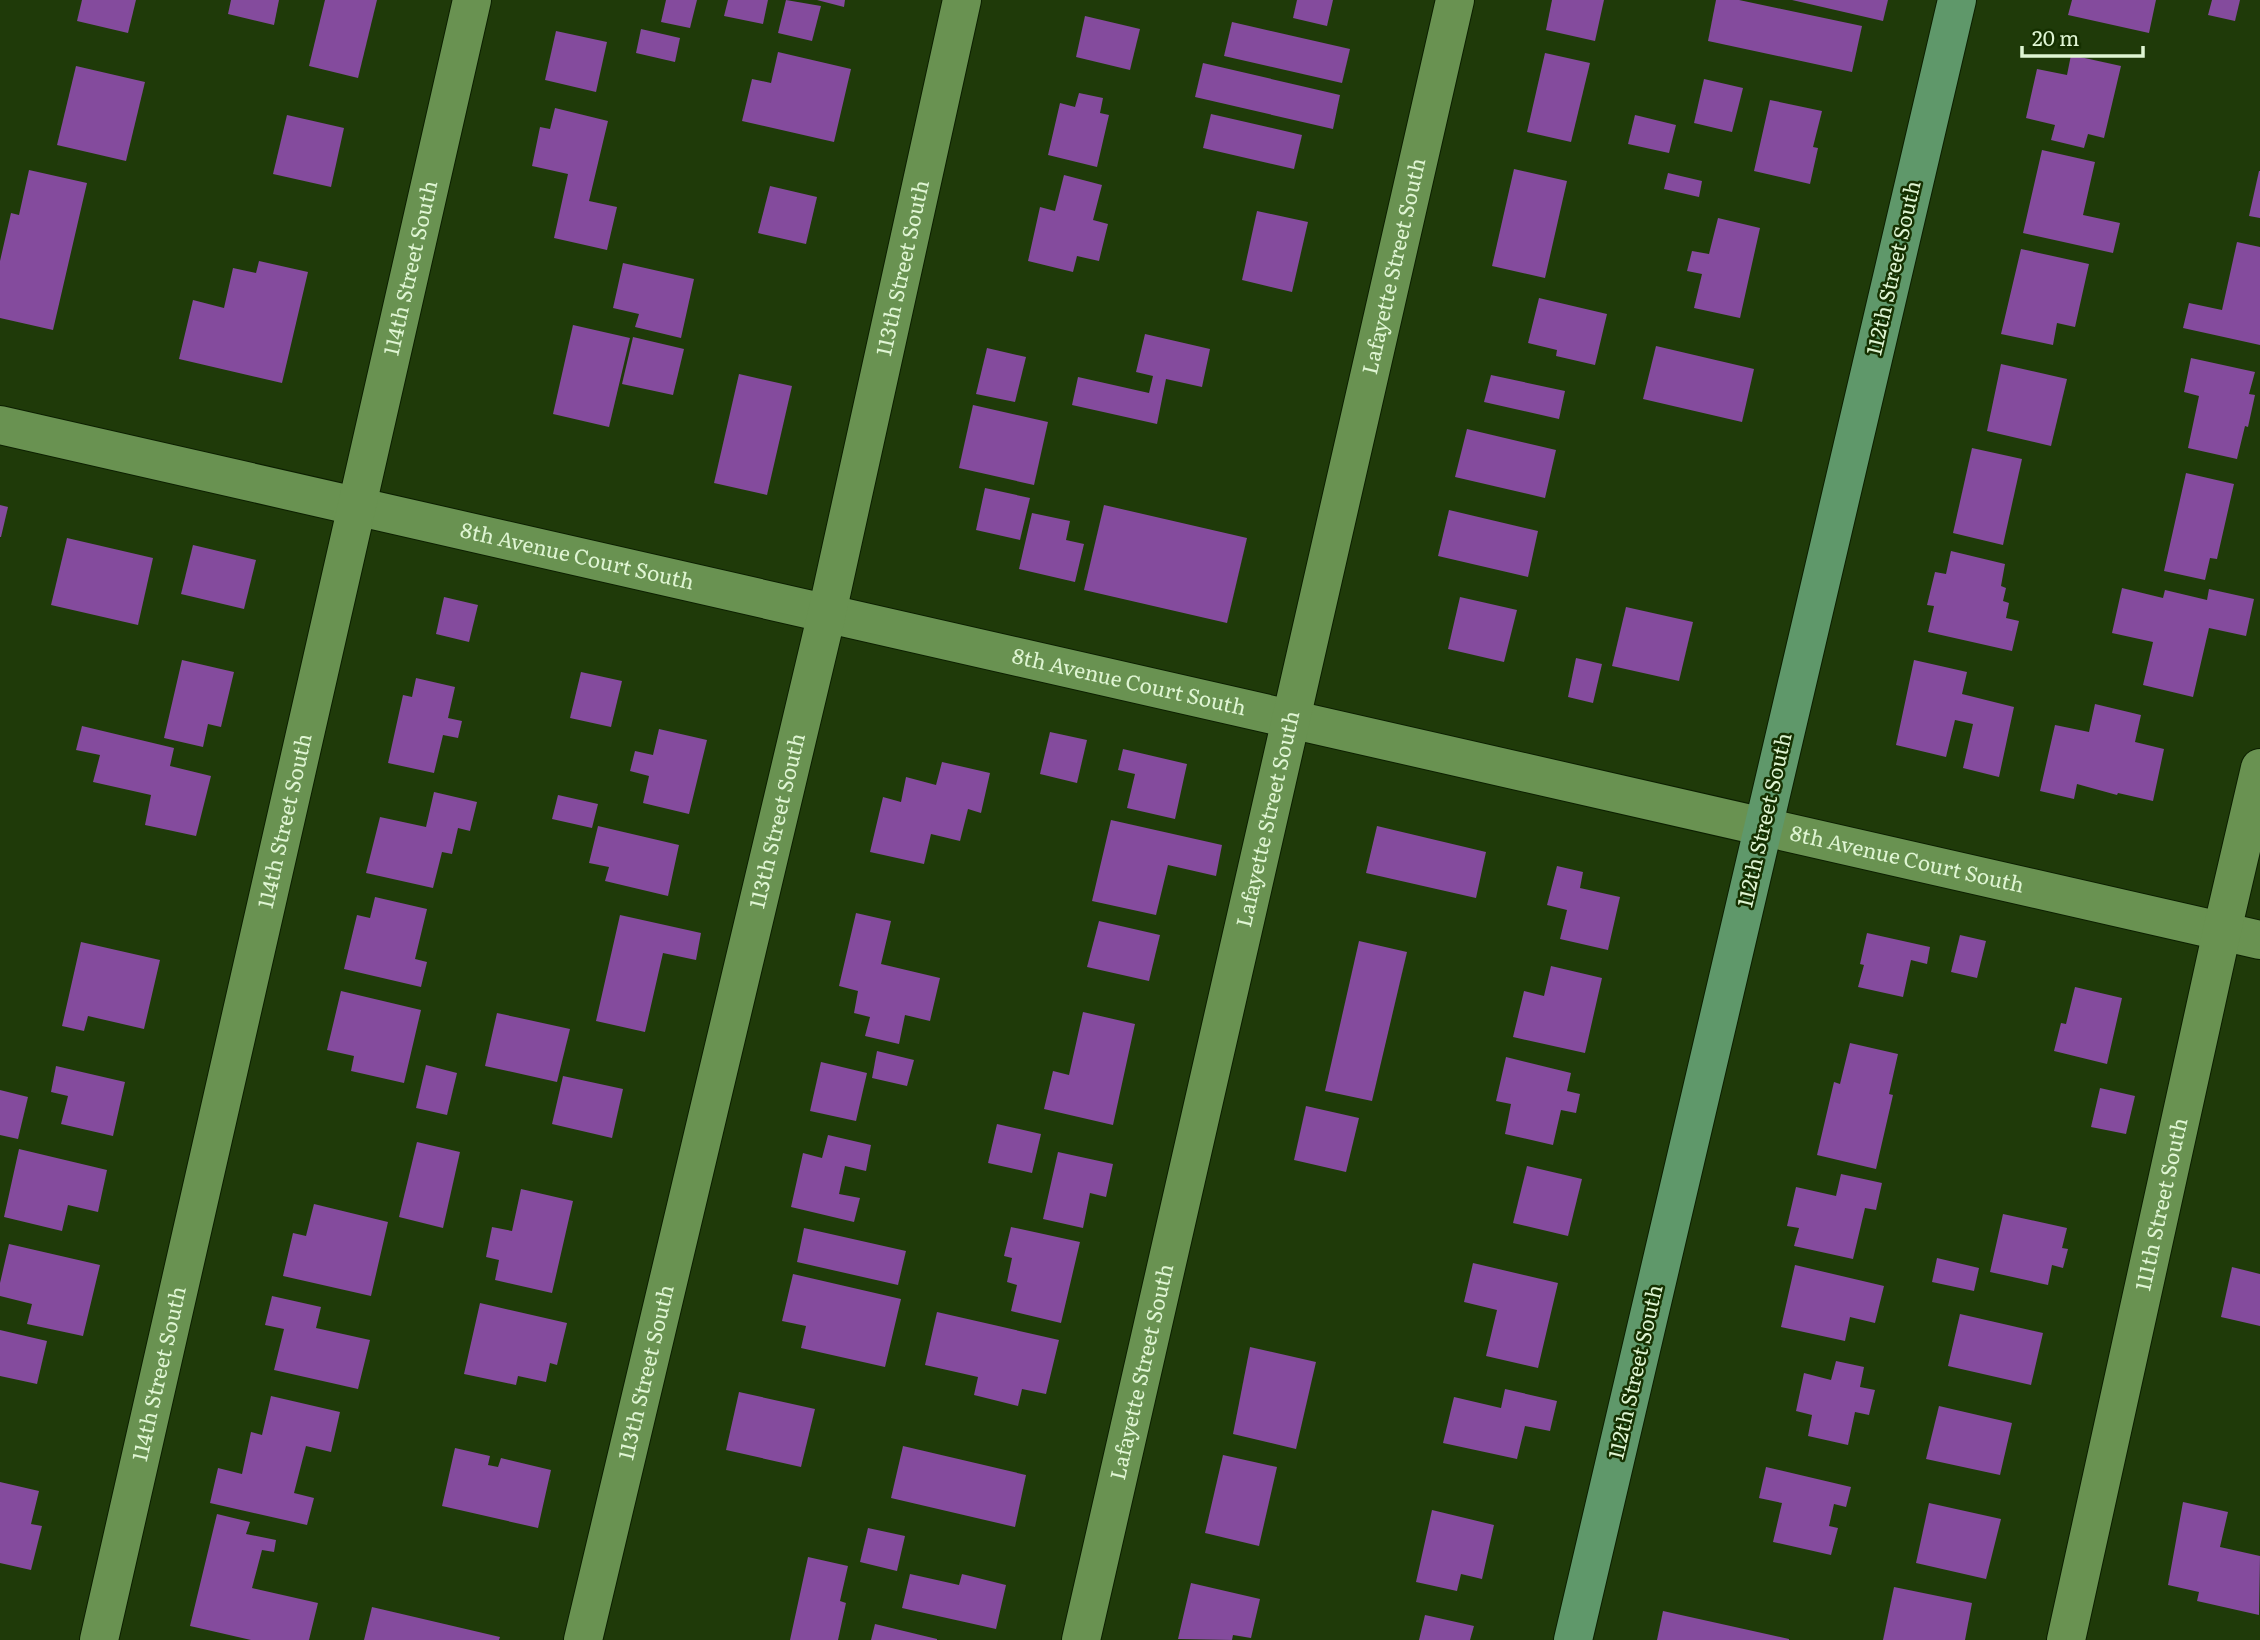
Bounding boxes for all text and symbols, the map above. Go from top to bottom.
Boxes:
scale bar [2022,14,2143,58]
text: 20 m [2032,21,2079,52]
street label: Lafayette Street South [1352,154,1432,377]
street label: 113th Street South [866,176,935,358]
street label: 114th Street South [374,177,444,358]
street label: 112th Street South [1856,177,1927,358]
street label: 8th Avenue Court South [458,512,698,596]
street label: 8th Avenue Court South [1010,638,1250,722]
street label: Lafayette Street South [1226,707,1305,930]
street label: 113th Street South [739,729,811,911]
street label: 112th Street South [1727,729,1798,910]
street label: 114th Street South [248,730,318,911]
street label: 8th Avenue Court South [1788,815,2028,899]
street label: 111th Street South [2125,1114,2194,1293]
street label: Lafayette Street South [1100,1260,1179,1483]
street label: 113th Street South [608,1281,680,1463]
street label: 112th Street South [1598,1281,1669,1462]
street label: 114th Street South [122,1283,192,1464]

